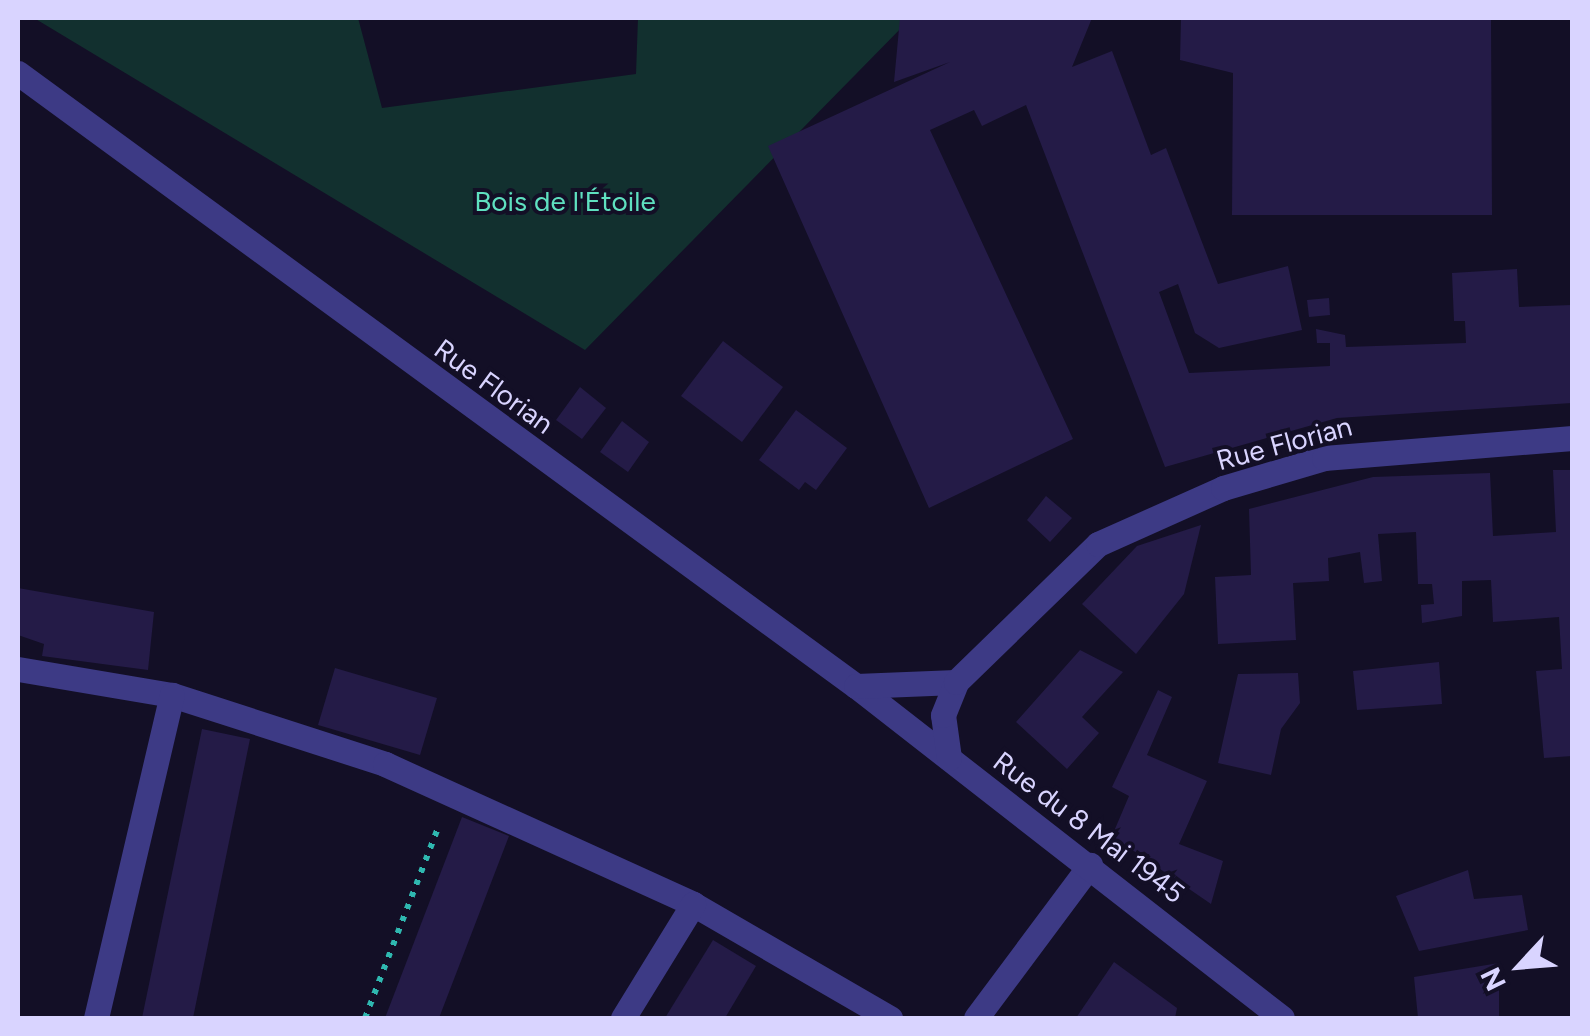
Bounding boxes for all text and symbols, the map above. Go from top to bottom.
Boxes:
park label: Bois de l'Étoile [474,184,656,218]
street label: Rue Florian [428,332,560,440]
street label: Rue Florian [1213,409,1355,477]
street label: Rue du 8 Mai 1945 [987,744,1191,910]
north arrow [1470,916,1570,1016]
text: N [1473,962,1513,996]

